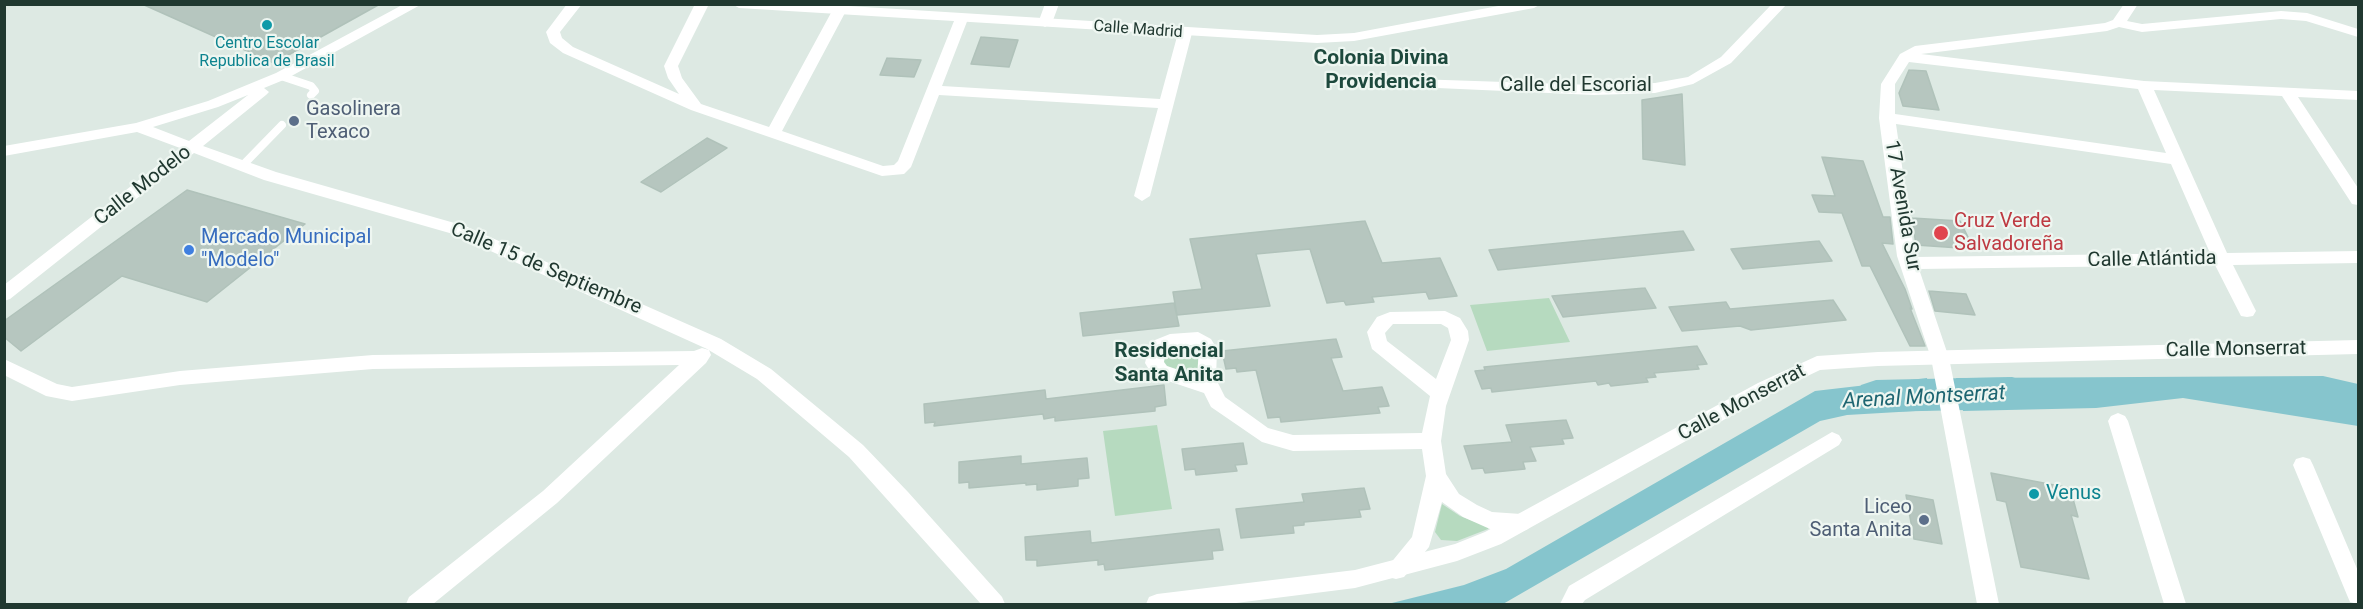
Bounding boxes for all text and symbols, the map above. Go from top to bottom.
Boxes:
street label: Calle Madrid [1093,17,1183,43]
marker: Centro Escolar Republica de Brasil [260,18,274,32]
place label: Centro Escolar Republica de Brasil [199,34,335,72]
district label: Colonia Divina Providencia [1313,46,1449,96]
street label: Calle del Escorial [1500,74,1652,98]
place label: Gasolinera Texaco [306,98,401,145]
marker: Gasolinera Texaco [287,114,301,128]
street label: 17 Avenida Sur [1879,138,1925,274]
street label: Calle Modelo [90,141,196,231]
place label: Cruz Verde Salvadoreña [1954,210,2064,257]
street label: Calle 15 de Septiembre [447,218,645,320]
marker: Cruz Verde Salvadoreña [1932,224,1950,242]
place label: Mercado Municipal "Modelo" [201,226,371,273]
marker: Mercado Municipal "Modelo" [182,243,196,257]
street label: Calle Atlántida [2087,247,2217,273]
street label: Calle Monserrat [2165,337,2307,363]
district label: Residencial Santa Anita [1114,339,1224,389]
street label: Calle Monserrat [1674,359,1810,447]
water label: Arenal Montserrat [1842,381,2006,415]
place label: Venus [2046,482,2101,506]
marker: Venus [2027,487,2041,501]
place label: Liceo Santa Anita [1809,496,1912,543]
marker: Liceo Santa Anita [1917,513,1931,527]

